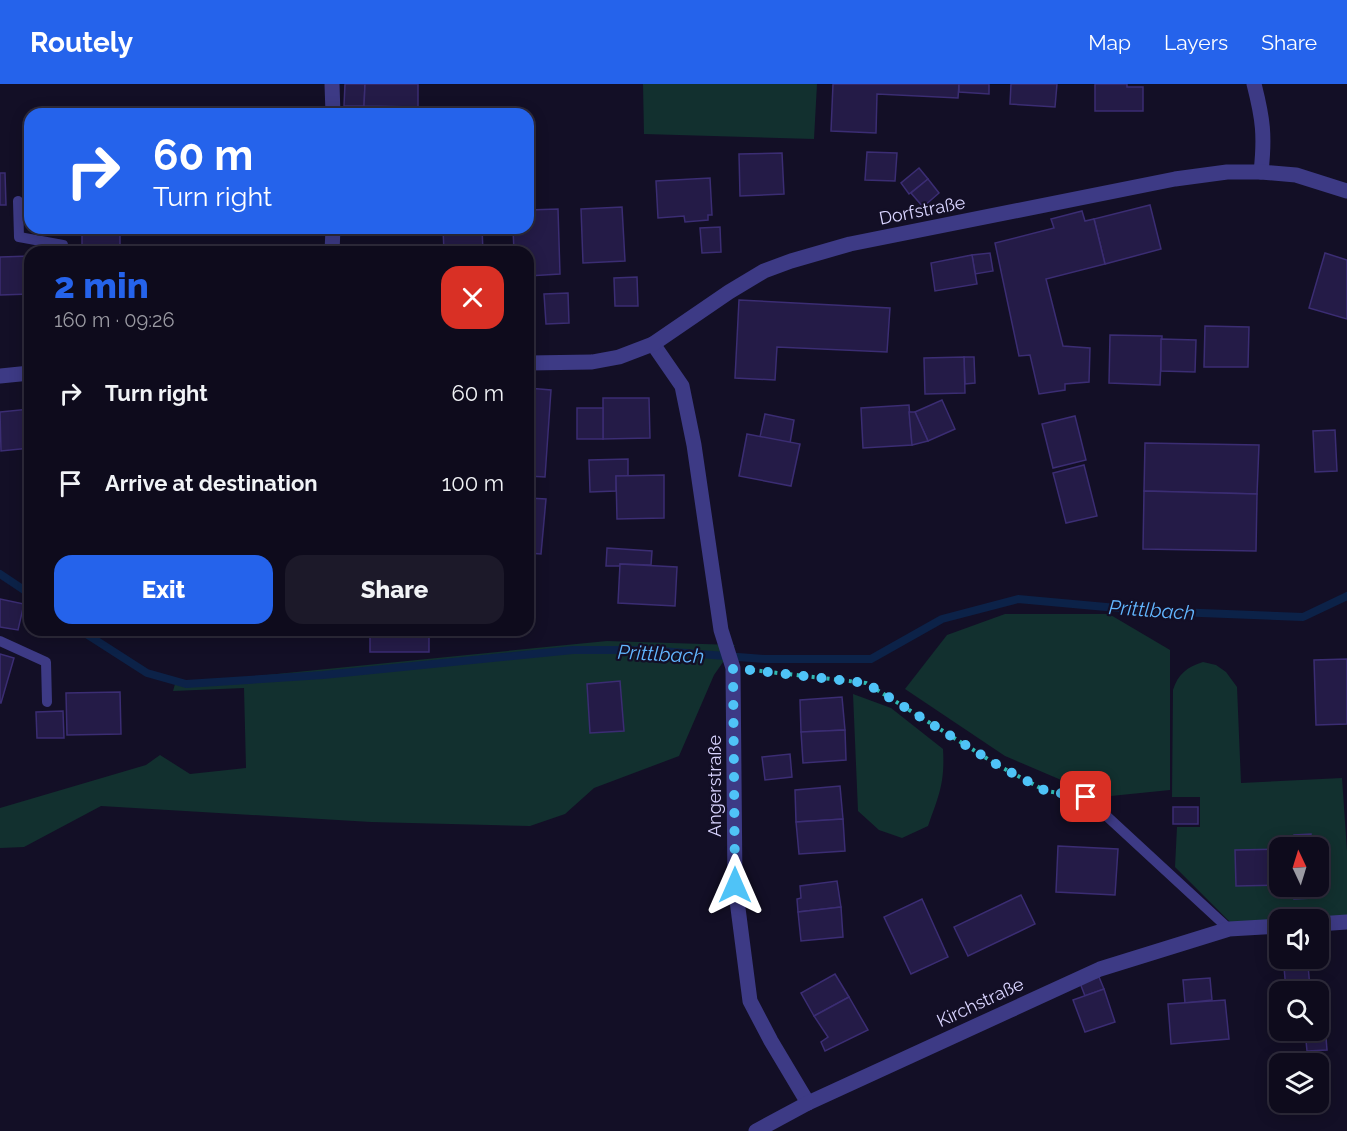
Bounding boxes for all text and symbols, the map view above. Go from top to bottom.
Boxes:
text: Routely [30,26,133,59]
text: Map [1088,30,1131,55]
text: Layers [1164,30,1228,55]
text: Share [1261,30,1317,55]
text: 60 m [153,131,253,180]
icon: right [54,132,132,210]
text: Turn right [153,181,272,212]
street label: Dorfstraße [877,191,967,229]
text: 2 min [54,264,149,306]
button: close [441,266,504,329]
text: 160 m · 09:26 [54,308,175,332]
icon: right [54,377,87,410]
text: Turn right [105,380,208,406]
text: 60 m [451,380,504,406]
icon: arrive [54,467,87,500]
text: Arrive at destination [105,470,318,496]
text: 100 m [442,470,504,496]
button: Exit [54,555,273,624]
button: Share [285,555,504,624]
water label: Prittlbach [1108,595,1196,625]
water label: Prittlbach [617,640,705,668]
street label: Angerstraße [704,735,725,837]
pin [1060,771,1111,822]
icon: arrive [1069,780,1102,813]
north arrow [1269,837,1329,897]
map controls [1269,837,1329,1113]
position arrow [703,853,767,917]
button: sound [1269,909,1329,969]
street label: Kirchstraße [933,973,1027,1031]
button: search [1269,981,1329,1041]
button: layers [1269,1053,1329,1113]

